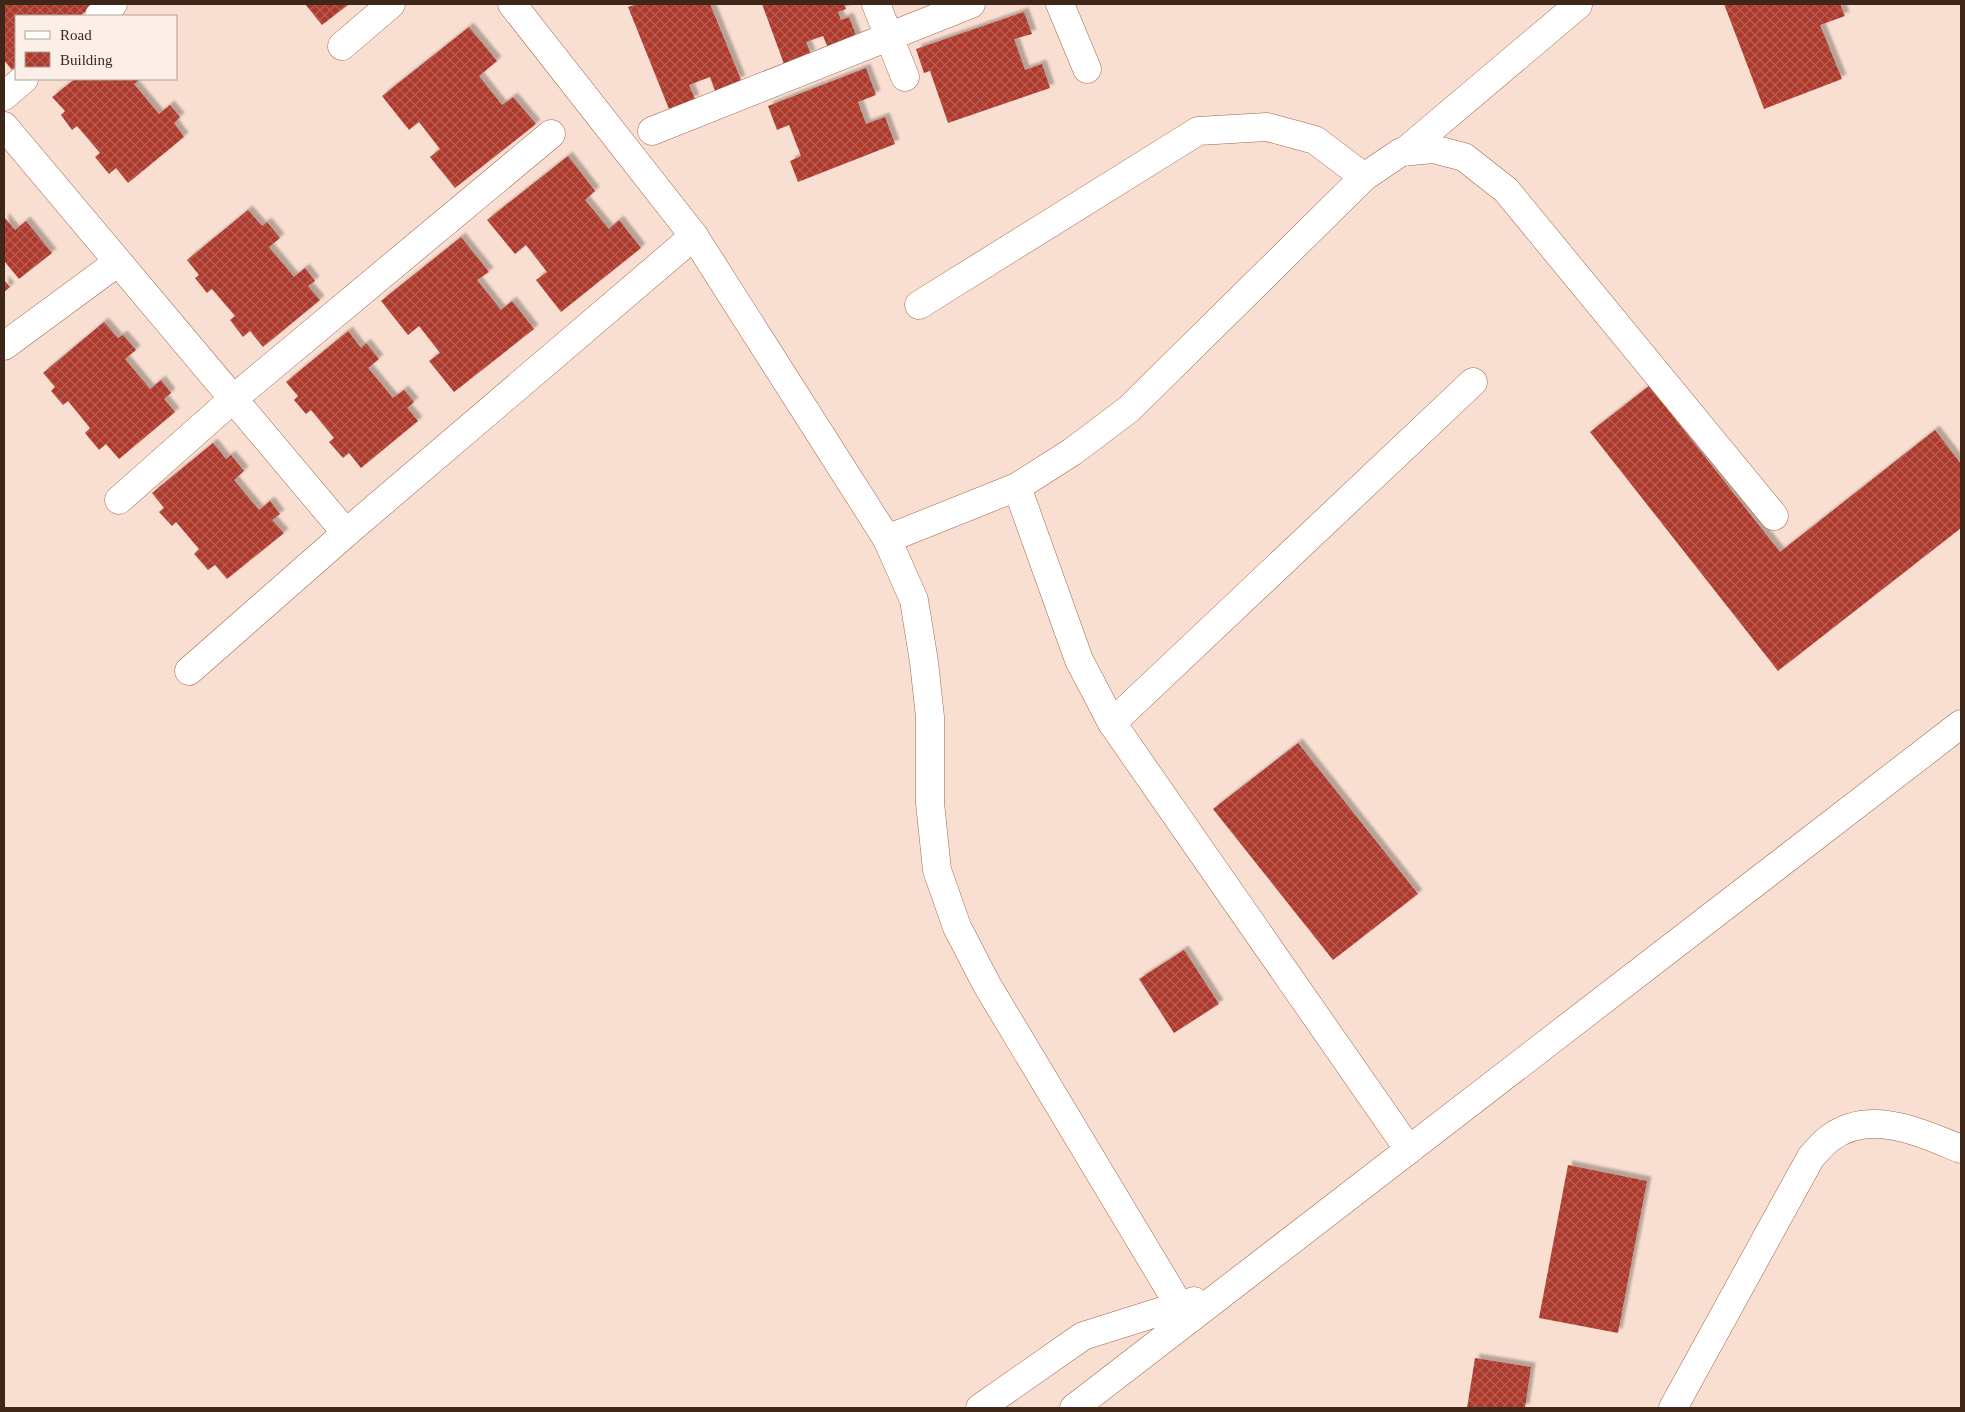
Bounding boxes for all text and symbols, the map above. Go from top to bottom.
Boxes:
legend [15,15,178,80]
text: Road [60,27,92,43]
text: Building [60,52,113,68]

